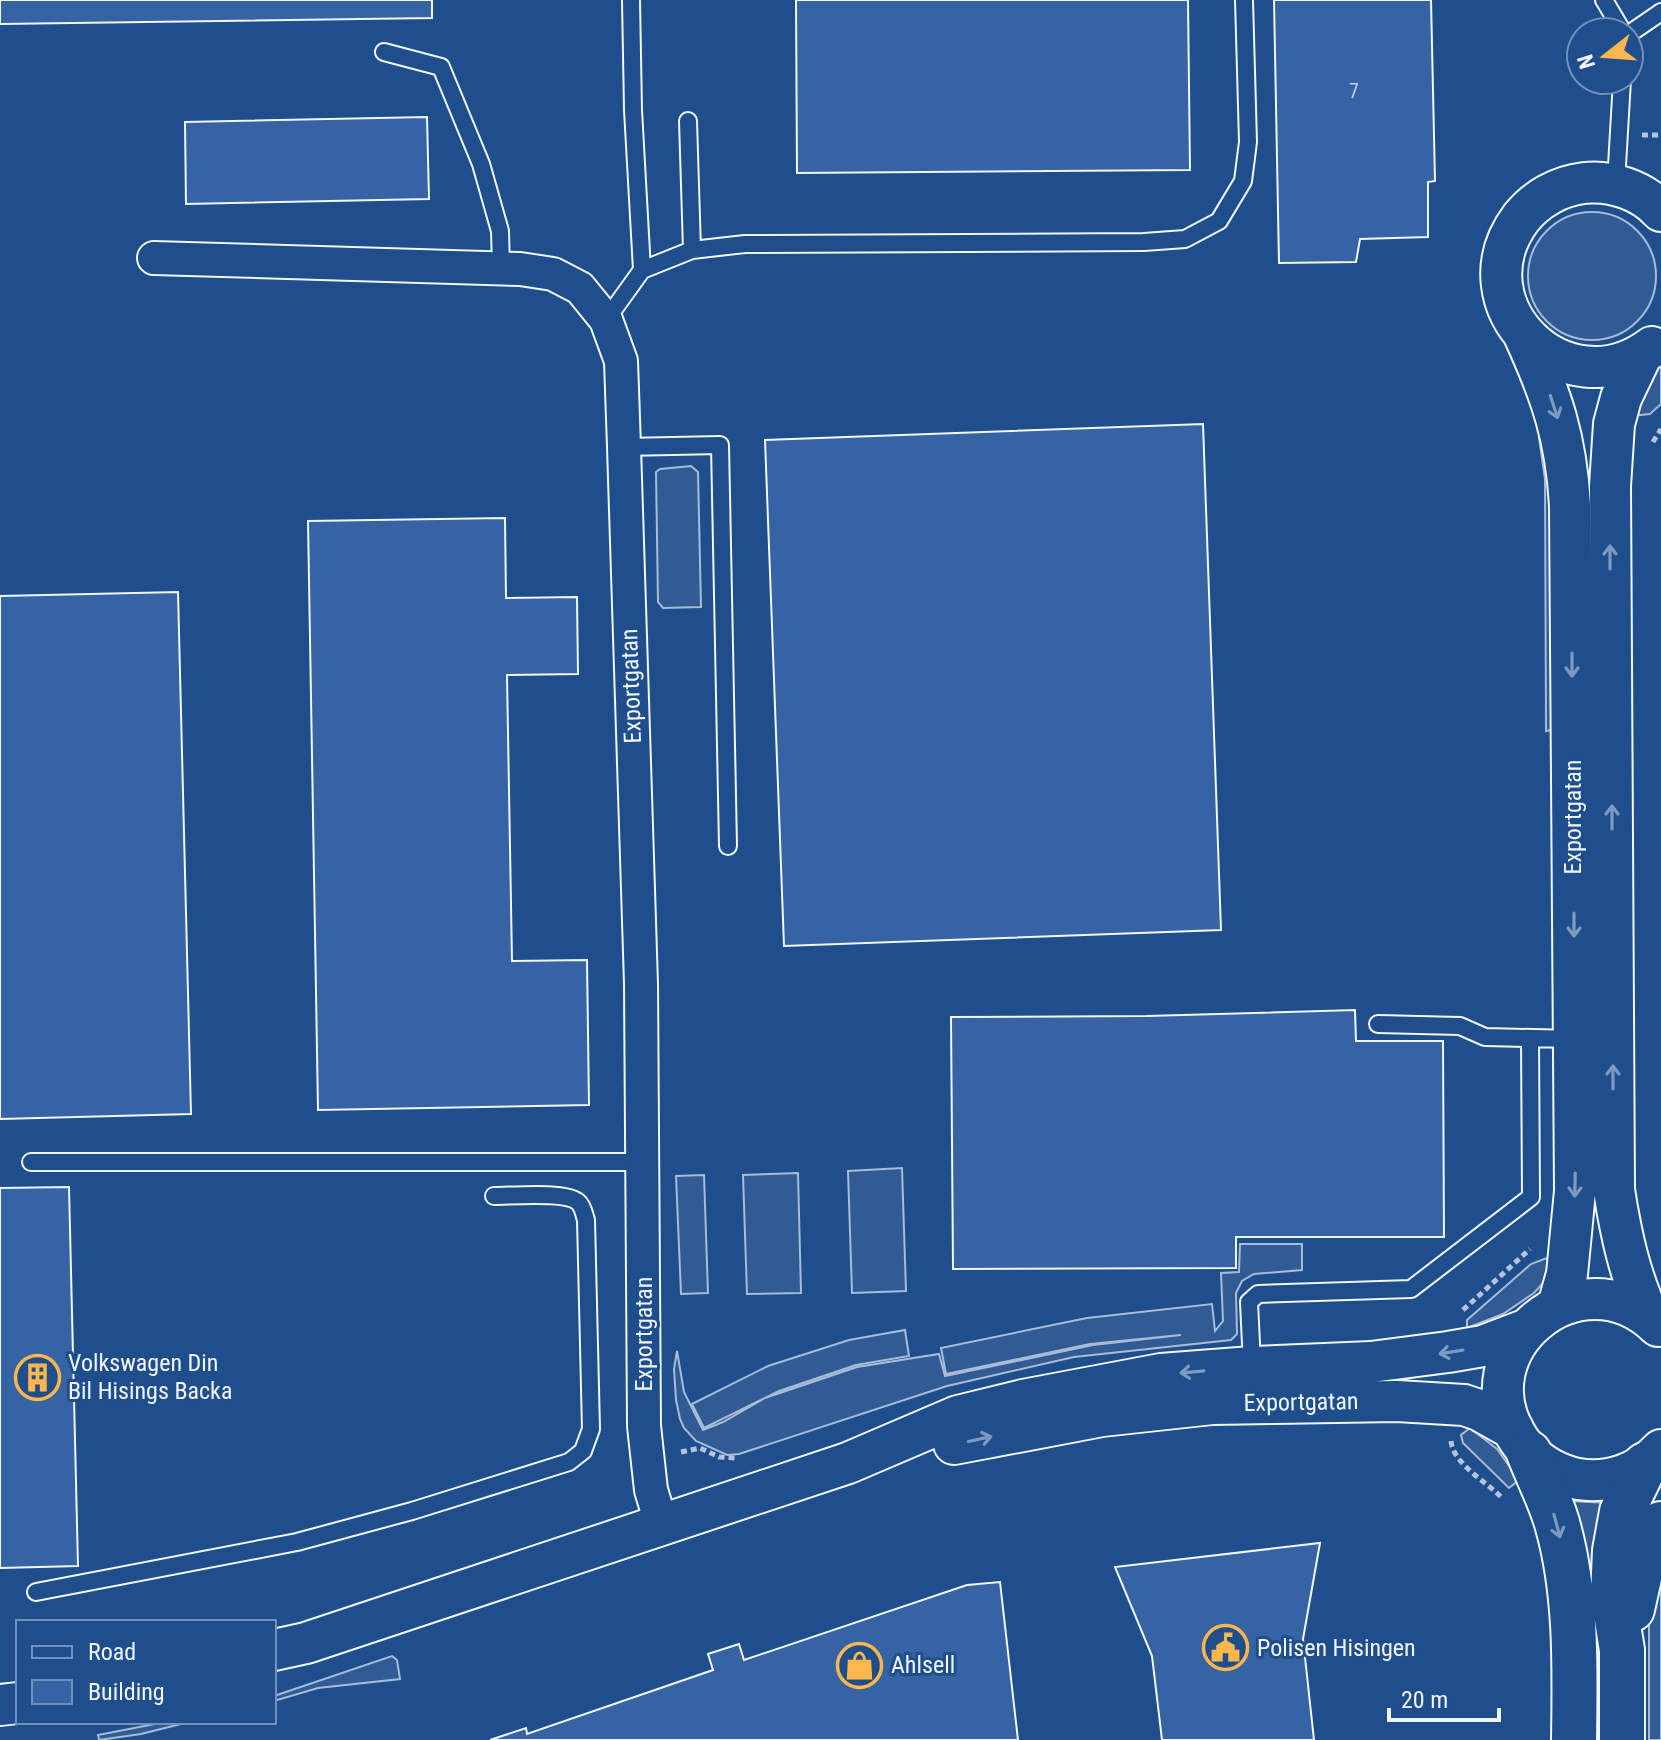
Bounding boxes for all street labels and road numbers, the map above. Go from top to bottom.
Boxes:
street label: Exportgatan [615,628,647,744]
street label: Exportgatan [1559,760,1587,874]
street label: Exportgatan [630,1277,658,1391]
street label: Exportgatan [1243,1387,1359,1417]

